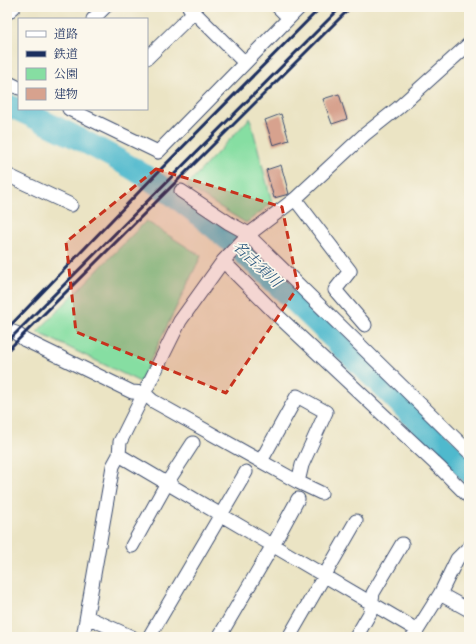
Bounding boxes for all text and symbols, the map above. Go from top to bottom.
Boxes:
legend [18,18,148,110]
text: 道路 [54,27,78,43]
text: 鉄道 [53,47,78,63]
text: 公園 [54,67,78,83]
text: 建物 [54,87,78,103]
water label: 名古須川 [227,237,287,294]

